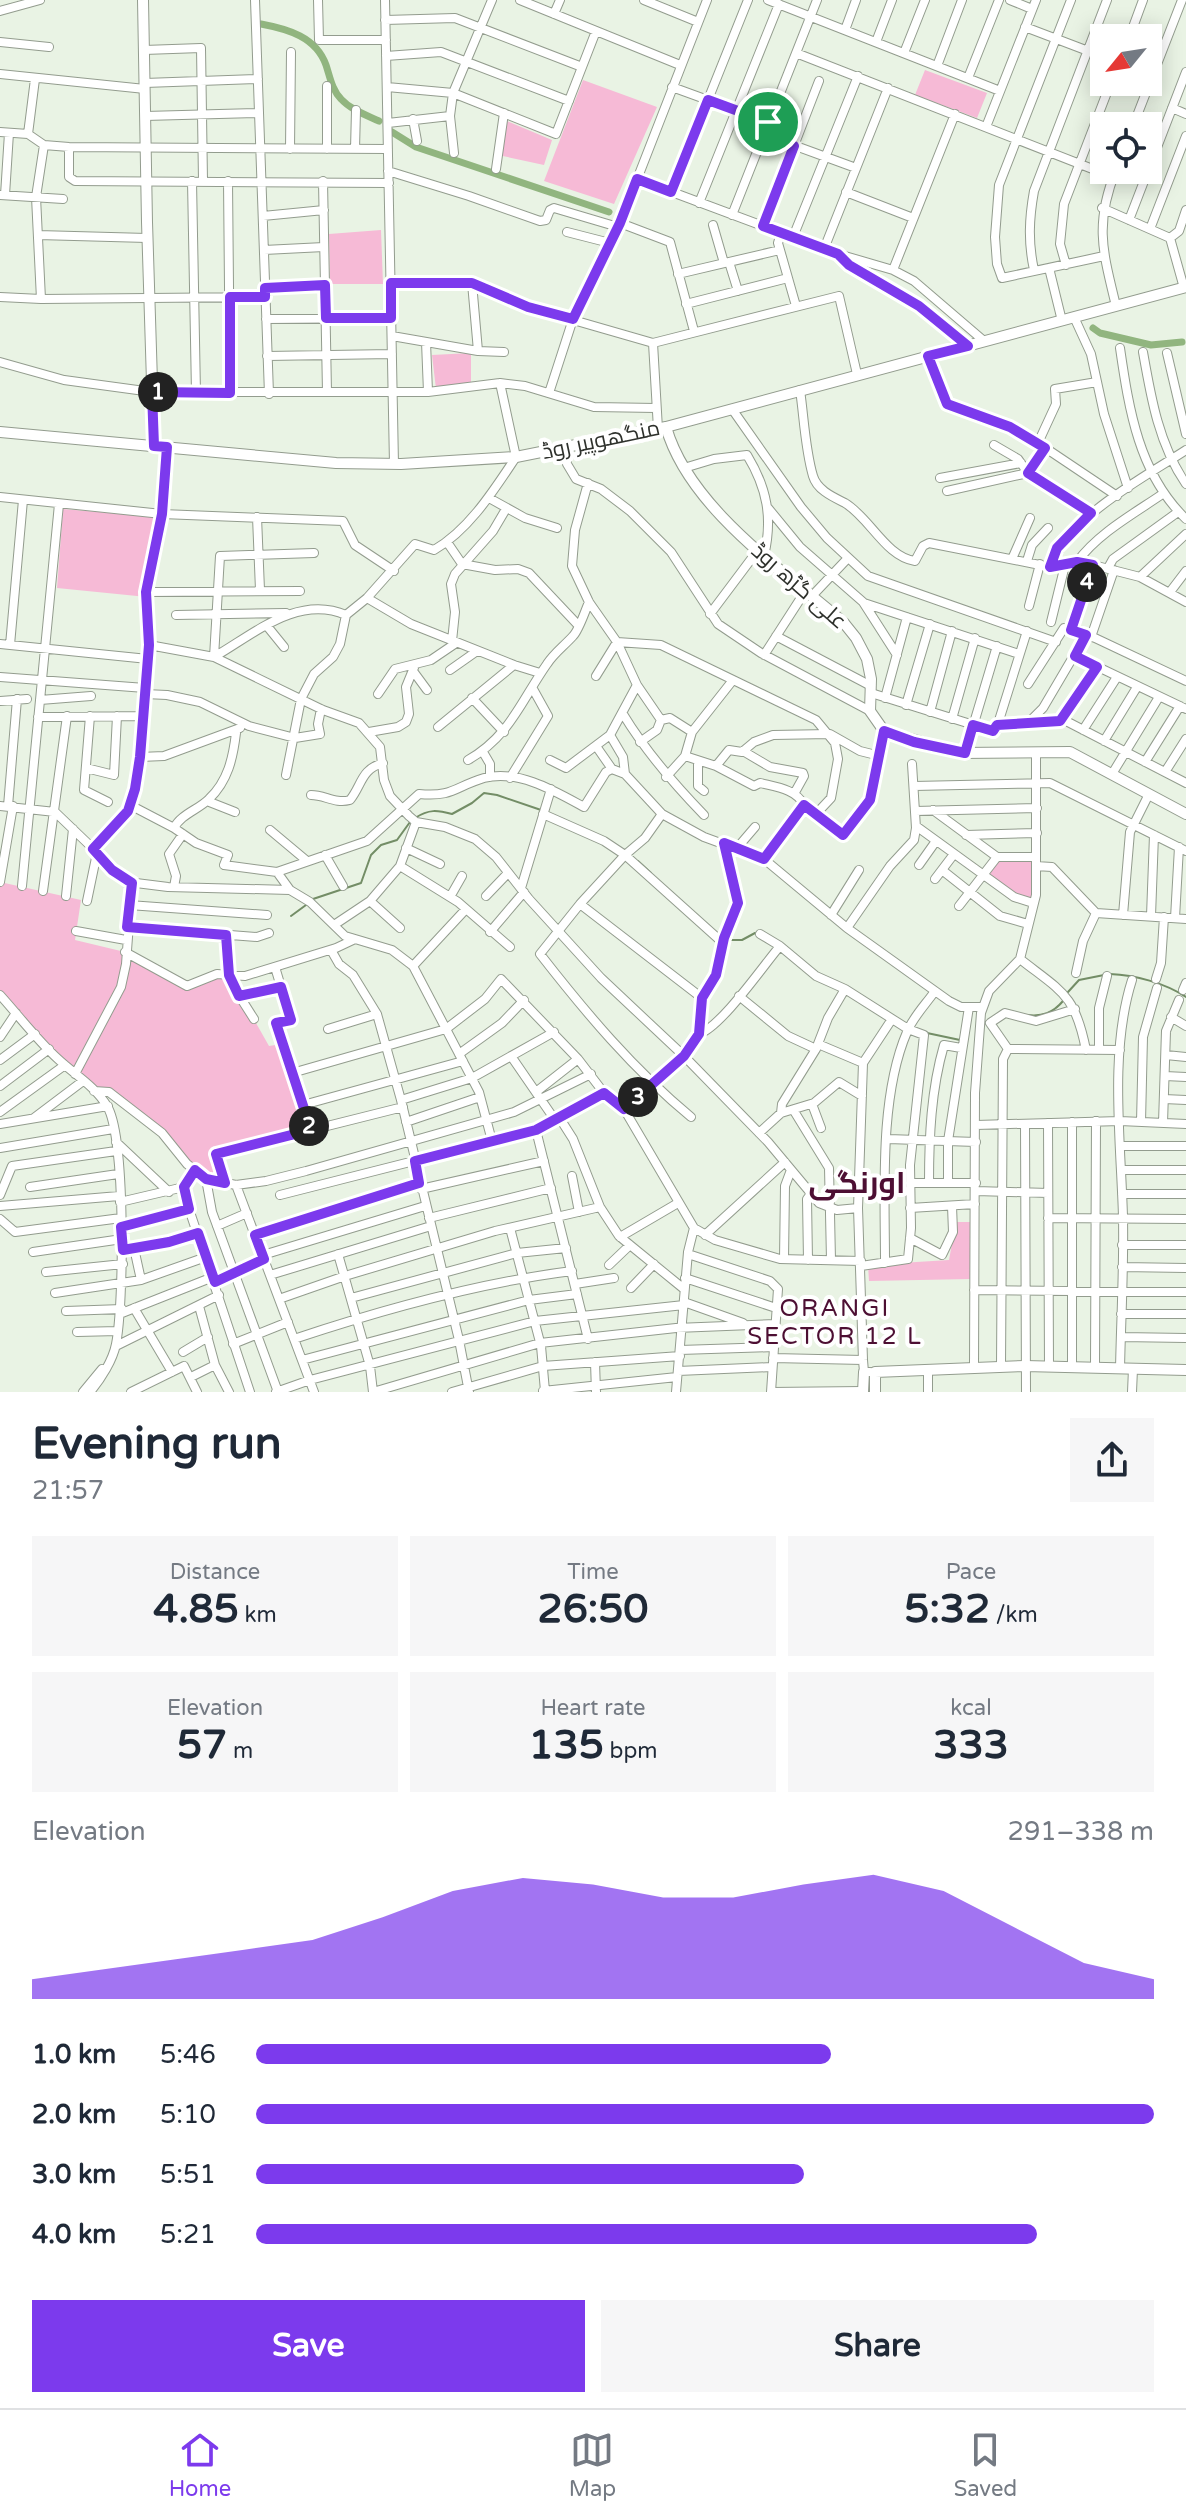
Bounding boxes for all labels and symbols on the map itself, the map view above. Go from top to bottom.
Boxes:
north arrow [1090,24,1162,96]
pin [734,88,802,156]
pin: 1 [138,372,178,412]
street label: منگھوپیر روڈ [540,415,663,466]
street label: علی گڑھ روڈ [746,538,852,634]
pin: 4 [1067,562,1107,602]
pin: 3 [618,1077,658,1117]
pin: 2 [289,1106,329,1146]
district label: اورنگی [809,1165,905,1202]
district label: ORANGI SECTOR 12 L [747,1294,923,1351]

